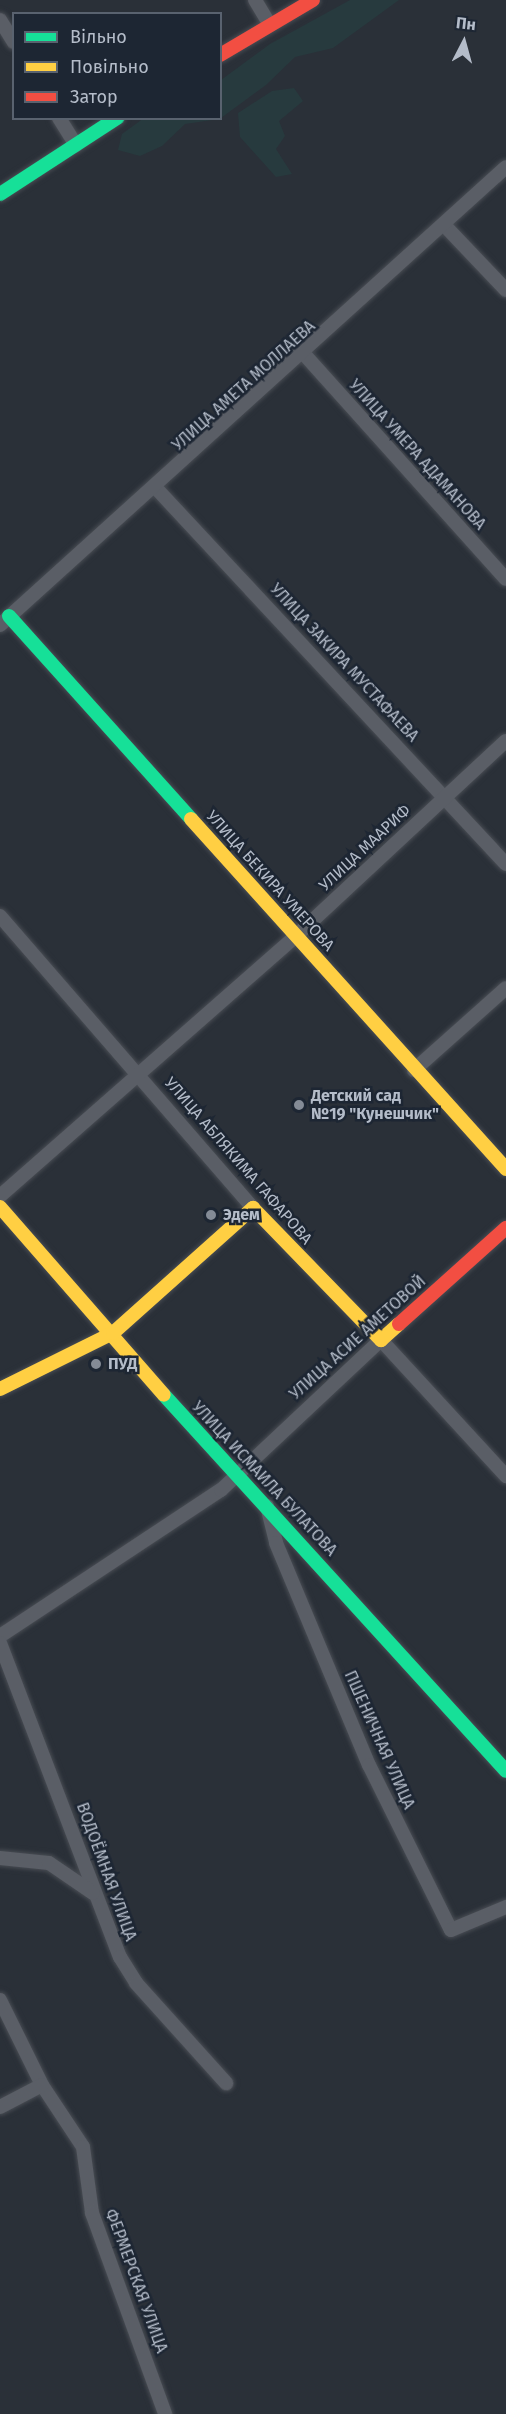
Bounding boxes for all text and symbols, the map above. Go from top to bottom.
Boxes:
legend [12,12,222,120]
north arrow [434,12,494,72]
text: Пн [455,13,477,34]
text: Вільно [70,26,127,48]
text: Повільно [70,56,149,78]
text: Затор [70,86,118,108]
street label: УЛИЦА АМЕТА МОЛЛАЕВА [169,317,319,455]
street label: УЛИЦА УМЕРА АДАМАНОВА [344,376,490,534]
street label: УЛИЦА ЗАКИРА МУСТАФАЕВА [266,580,422,746]
street label: УЛИЦА МААРИФ [315,801,415,895]
street label: УЛИЦА БЕКИРА УМЕРОВА [202,807,338,955]
street label: УЛИЦА АБЛЯКИМА ГАФАРОВА [160,1073,316,1249]
place label: Детский сад №19 "Кунешчик" [311,1086,439,1124]
marker: Детский сад №19 "Кунешчик" [292,1098,306,1112]
place label: Эдем [223,1205,260,1225]
marker: Эдем [204,1208,218,1222]
street label: УЛИЦА АСИЕ АМЕТОВОЙ [286,1272,430,1404]
place label: ПУД [108,1354,137,1374]
marker: ПУД [89,1357,103,1371]
street label: УЛИЦА ИСМАИЛА БУЛАТОВА [187,1398,341,1560]
street label: ПШЕНИЧНАЯ УЛИЦА [340,1668,418,1812]
street label: ВОДОЁМНАЯ УЛИЦА [72,1800,140,1944]
street label: ФЕРМЕРСКАЯ УЛИЦА [101,2206,171,2356]

